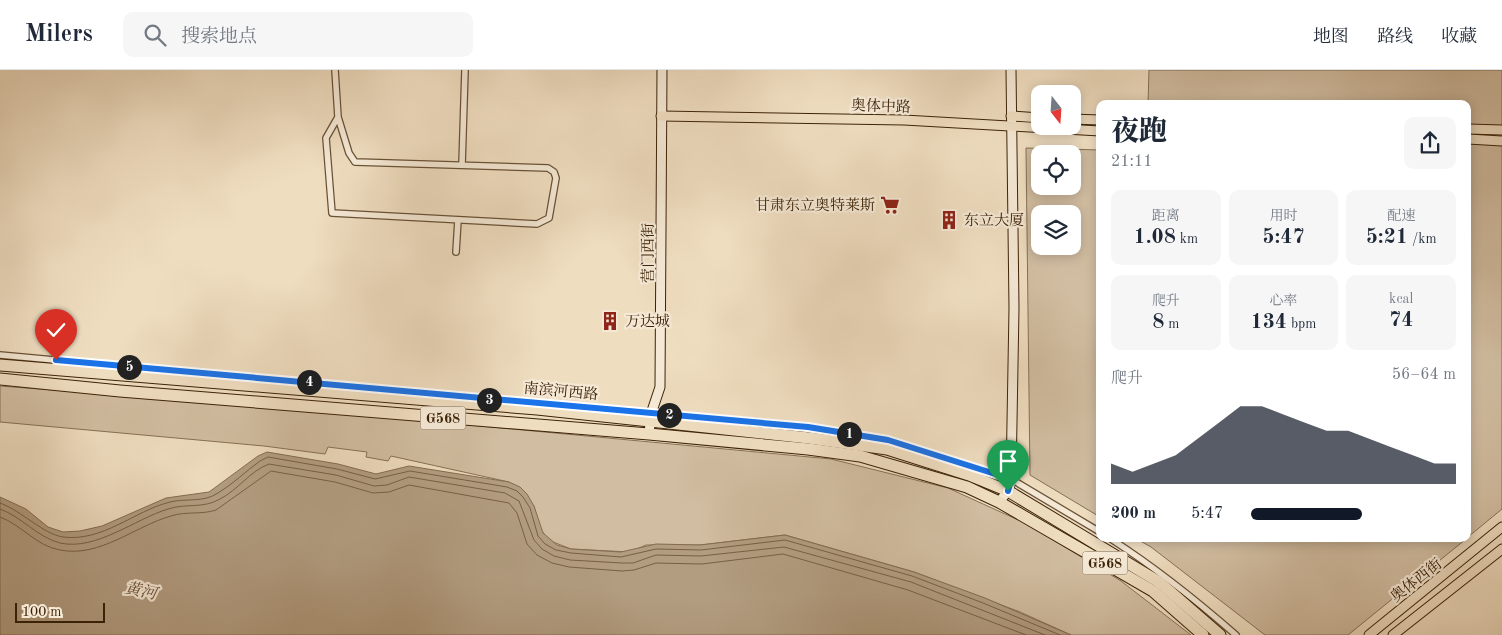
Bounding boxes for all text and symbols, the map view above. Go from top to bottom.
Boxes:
search box [123,12,473,57]
icon: search [141,21,169,49]
text: Milers [25,23,93,47]
text: 搜索地点 [181,28,257,47]
text: 地图 [1313,28,1349,46]
text: 路线 [1377,28,1413,46]
text: 收藏 [1441,28,1477,46]
north arrow [1031,85,1081,135]
map controls [1031,85,1081,255]
street label: 奥体中路 [851,97,911,116]
button: share [1404,117,1456,169]
text: 夜跑 [1111,119,1167,147]
button: locate [1031,145,1081,195]
text: 21:11 [1111,154,1153,170]
supermarket icon: 甘肃东立奥特莱斯 [879,194,901,216]
place label: 甘肃东立奥特莱斯 [755,197,875,214]
button: layers [1031,205,1081,255]
building icon: 东立大厦 [938,209,960,231]
text: 距离 [1152,209,1180,223]
text: 用时 [1269,209,1297,223]
text: 配速 [1387,209,1415,223]
place label: 东立大厦 [964,212,1024,229]
street label: 营门西街 [640,223,657,283]
text: 1.08 [1133,227,1176,248]
text: 5:47 [1262,227,1305,248]
text: 5:21 [1366,227,1408,248]
text: km [1176,232,1198,246]
text: /km [1408,232,1437,246]
text: kcal [1389,292,1413,306]
text: 爬升 [1152,294,1180,308]
text: 心率 [1269,294,1297,308]
pin [35,309,77,360]
building icon: 万达城 [599,310,621,332]
text: 74 [1389,310,1413,331]
text: 8 [1152,312,1164,333]
text: 134 [1250,312,1287,333]
place label: 万达城 [625,313,670,330]
icon: check [42,316,70,344]
text: m [1164,317,1179,331]
text: bpm [1287,317,1317,331]
pin: 5 [116,354,142,380]
text: 5 [125,360,134,374]
text: 56–64 m [1392,367,1456,383]
pin: 4 [296,370,322,394]
text: 爬升 [1111,371,1143,387]
text: 4 [305,375,314,389]
street label: 南滨河西路 [523,380,599,403]
pin: 3 [476,388,502,412]
text: 3 [485,393,494,407]
pin: 2 [656,402,682,428]
road number: G568 [420,406,466,429]
text: 2 [665,408,674,422]
pin: 1 [836,422,862,446]
text: 1 [845,427,854,441]
pin [987,440,1029,491]
icon: arrive [994,447,1022,475]
text: 200 m [1111,506,1156,522]
text: 5:47 [1191,506,1223,522]
road number: G568 [1082,552,1128,574]
street label: 奥体西街 [1387,555,1445,606]
water label: 黄河 [123,579,161,604]
scale bar [15,600,105,623]
text: 100 m [22,605,61,619]

